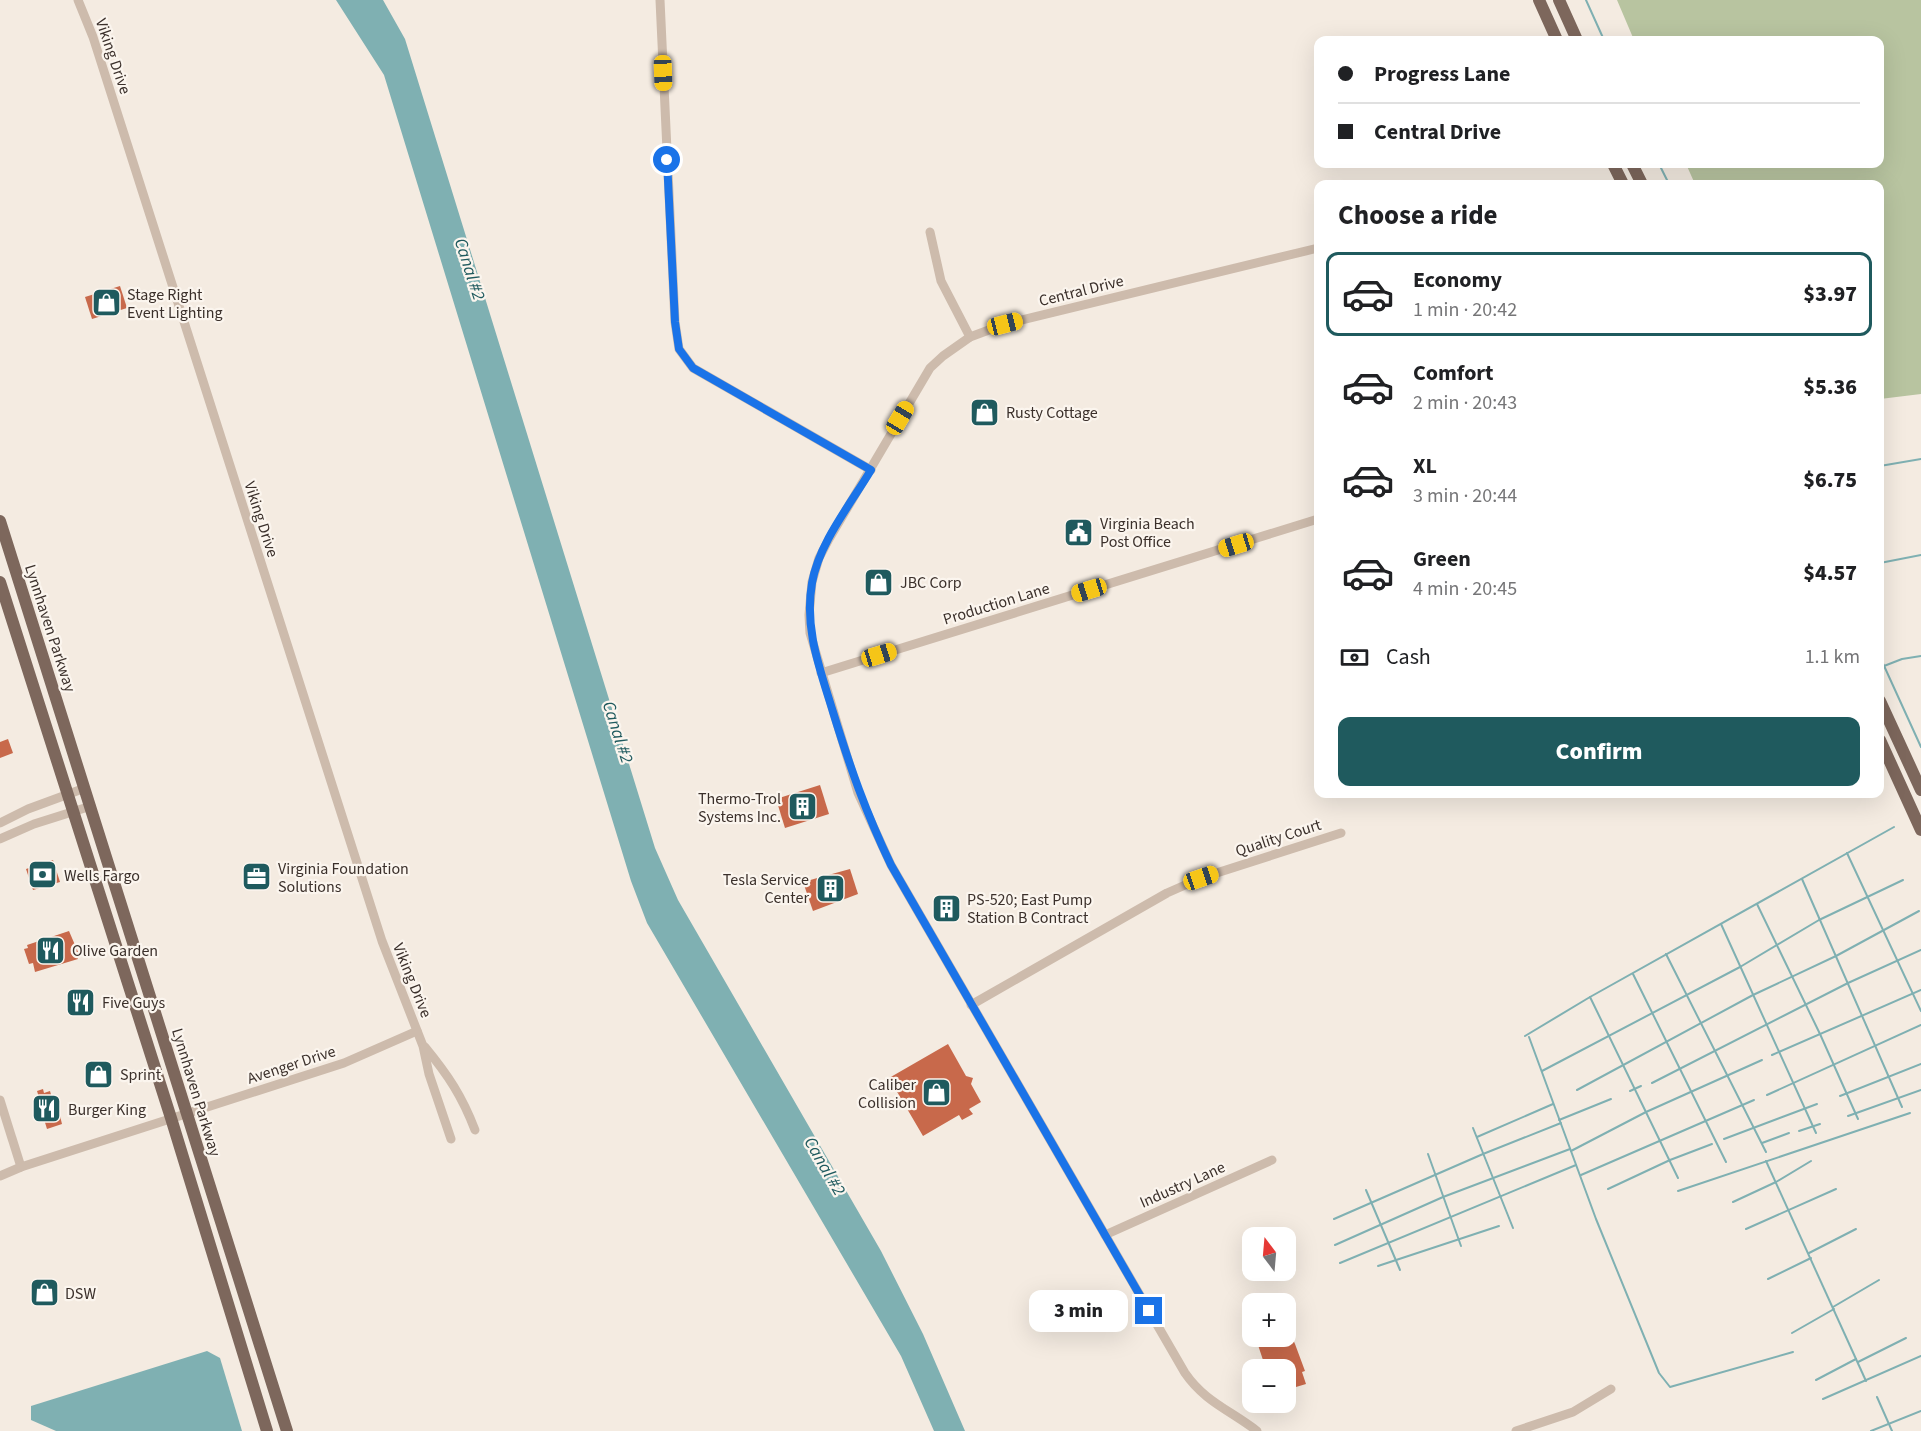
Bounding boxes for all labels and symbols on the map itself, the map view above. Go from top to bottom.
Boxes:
street label: Viking Drive [90,16,136,97]
car [653,55,673,91]
route start [653,146,680,173]
water label: Canal #2 [448,235,491,304]
street label: Central Drive [1037,270,1126,312]
place label: Stage Right Event Lighting [127,284,223,324]
shop icon: Stage Right Event Lighting [90,287,122,319]
car [985,311,1025,337]
shop icon: Rusty Cottage [969,396,1001,428]
car [883,398,917,438]
place label: Rusty Cottage [1006,402,1098,424]
street label: Viking Drive [238,478,284,560]
place label: Virginia Beach Post Office [1100,513,1195,553]
public building icon: Virginia Beach Post Office [1063,516,1095,548]
car [1216,531,1256,559]
street label: Lynnhaven Parkway [19,562,81,695]
shop icon: JBC Corp [863,566,895,598]
place label: JBC Corp [900,572,962,594]
car [1069,576,1109,604]
street label: Production Lane [940,577,1052,631]
car [859,641,899,669]
water label: Canal #2 [596,698,639,767]
place label: Thermo-Trol Systems Inc. [698,788,781,828]
building icon: Thermo-Trol Systems Inc. [786,791,818,823]
street label: Quality Court [1233,814,1325,862]
place label: Virginia Foundation Solutions [278,858,409,898]
bank icon: Wells Fargo [27,859,59,891]
office icon: Virginia Foundation Solutions [241,861,273,893]
car [1181,864,1221,892]
place label: Wells Fargo [64,865,140,887]
place label: Tesla Service Center [723,869,809,909]
building icon: Tesla Service Center [814,872,846,904]
place label: PS-520; East Pump Station B Contract [967,889,1092,929]
building icon: PS-520; East Pump Station B Contract [930,892,962,924]
restaurant icon: Olive Garden [35,934,67,966]
place label: Olive Garden [72,940,158,962]
street label: Viking Drive [387,940,437,1021]
restaurant icon: Five Guys [65,986,97,1018]
place label: Five Guys [102,992,165,1014]
street label: Lynnhaven Parkway [166,1025,226,1160]
street label: Avenger Drive [244,1040,338,1090]
shop icon: Sprint [83,1058,115,1090]
place label: Sprint [120,1064,162,1086]
place label: Caliber Collision [858,1074,916,1114]
shop icon: Caliber Collision [921,1077,953,1109]
restaurant icon: Burger King [31,1093,63,1125]
place label: Burger King [68,1099,146,1121]
water label: Canal #2 [798,1132,852,1201]
street label: Industry Lane [1136,1156,1229,1214]
north arrow [1242,1227,1296,1281]
shop icon: DSW [28,1277,60,1309]
place label: DSW [65,1283,96,1305]
callout: 3 min [1029,1290,1128,1332]
route end [1135,1297,1162,1324]

